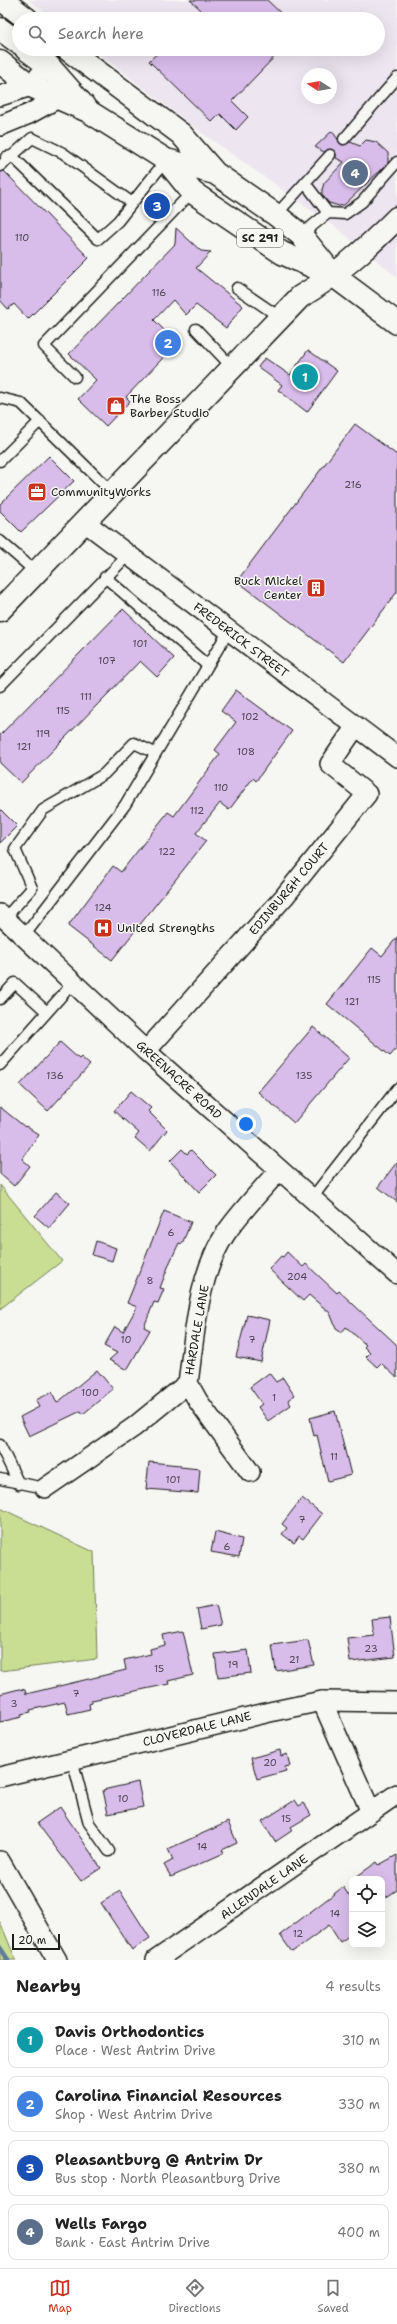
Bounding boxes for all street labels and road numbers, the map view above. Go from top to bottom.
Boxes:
road number: SC 291 [237,229,283,247]
street label: FREDERICK STREET [190,599,292,681]
street label: EDINBURGH COURT [246,839,333,939]
street label: GREENACRE ROAD [133,1037,225,1123]
street label: HARDALE LANE [181,1283,213,1377]
street label: CLOVERDALE LANE [141,1708,253,1750]
street label: ALLENDALE LANE [217,1851,311,1923]

